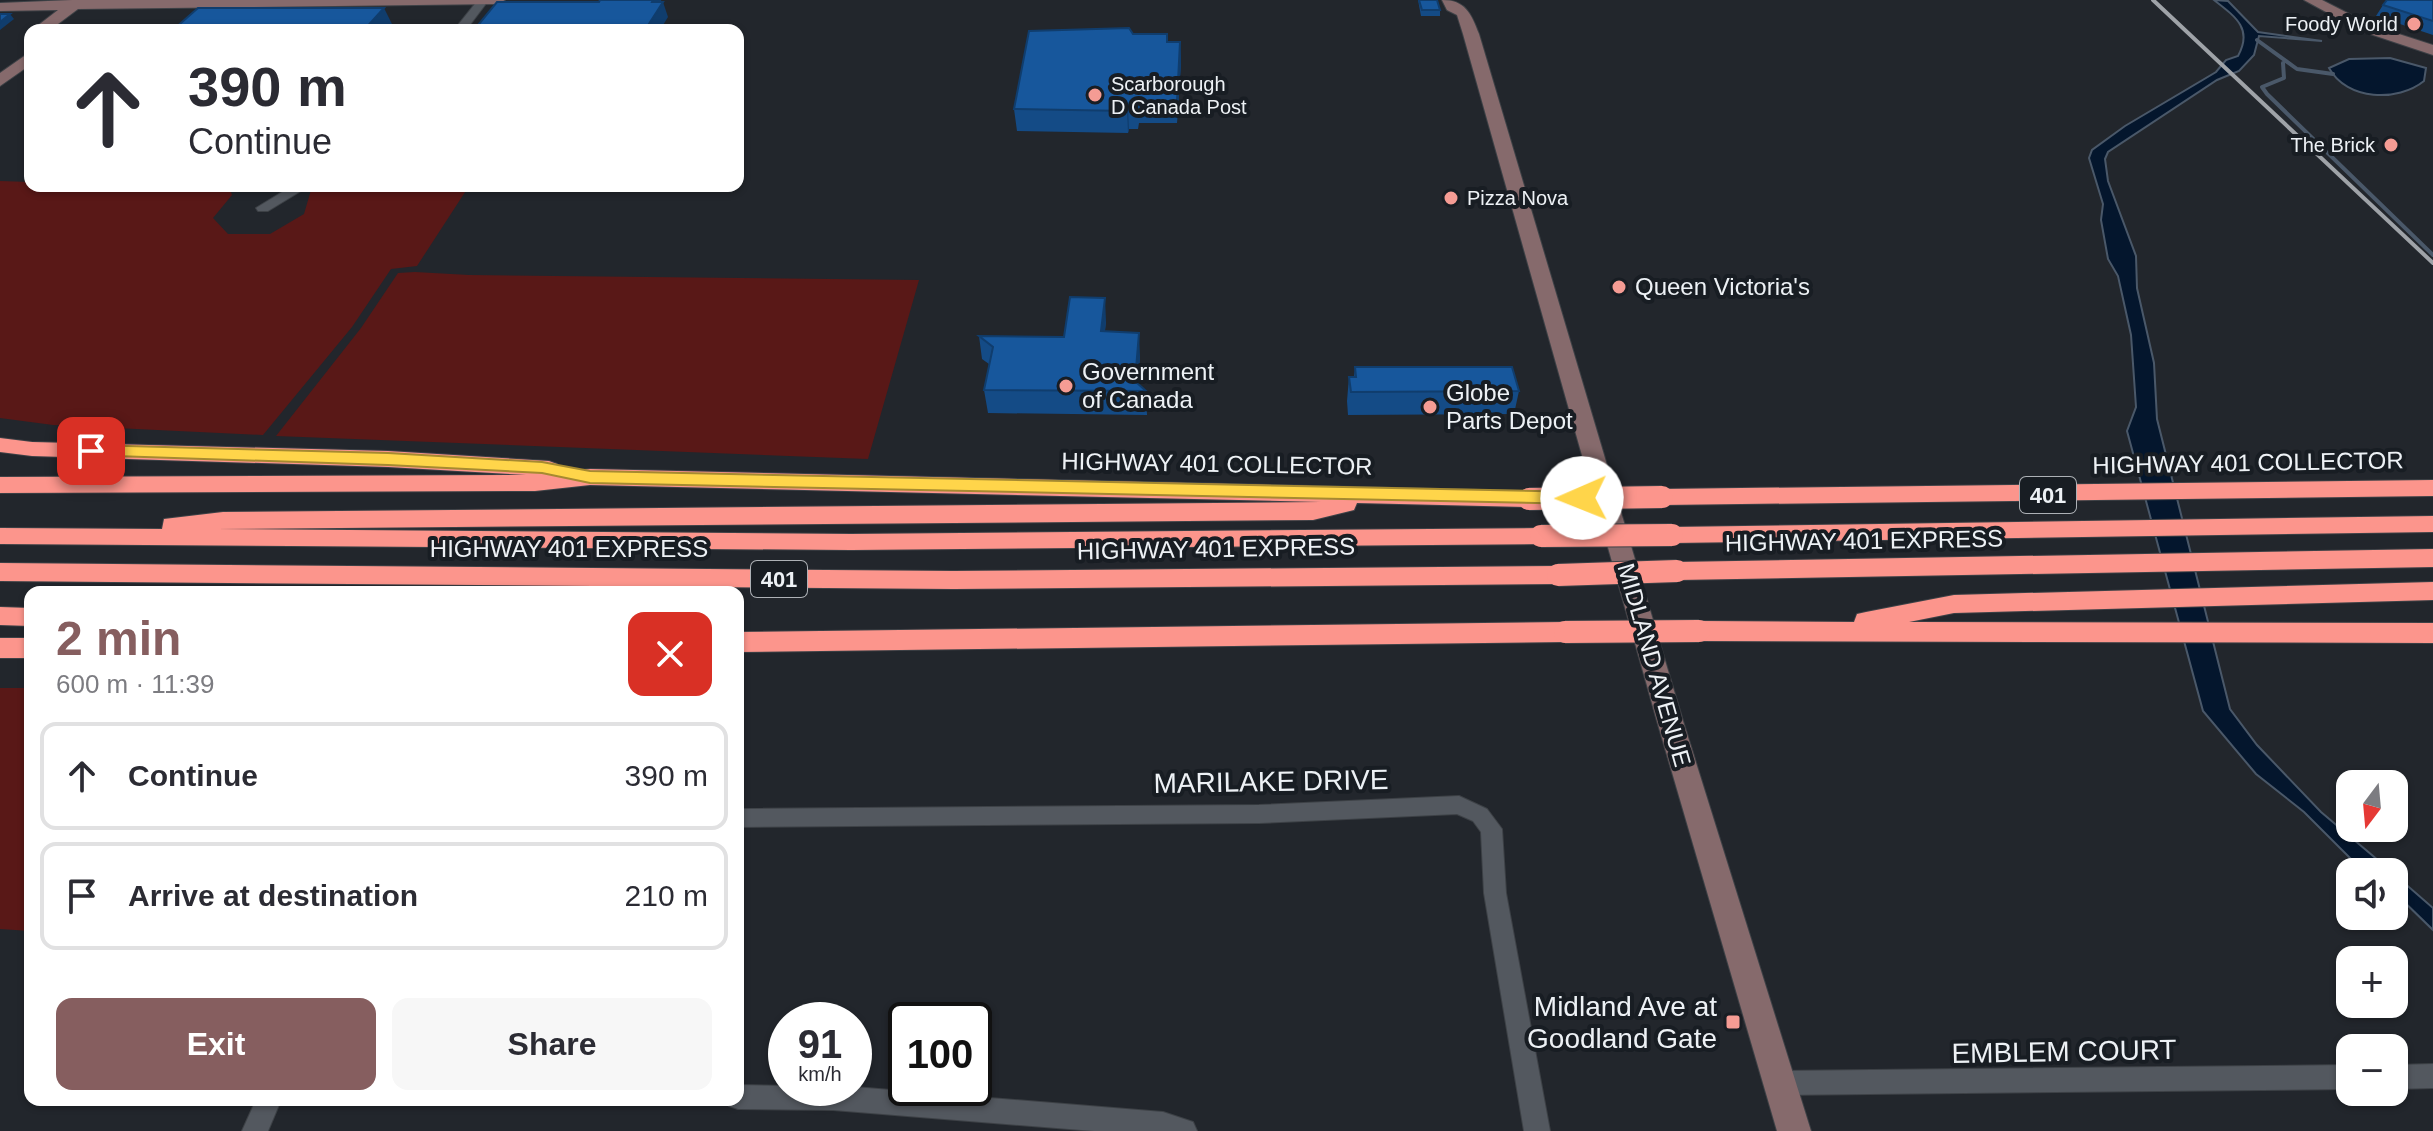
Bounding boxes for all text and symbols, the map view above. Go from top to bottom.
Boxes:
place label: Foody World [2285,13,2398,35]
marker: Foody World [2405,15,2423,33]
text: 390 m [188,55,347,118]
icon: ahead [56,56,160,160]
place label: Scarborough D Canada Post [1111,73,1247,118]
marker: Scarborough D Canada Post [1086,86,1104,104]
text: Continue [188,121,332,162]
place label: The Brick [2291,134,2376,156]
marker: The Brick [2382,136,2400,154]
place label: Pizza Nova [1467,187,1569,209]
marker: Pizza Nova [1442,189,1460,207]
place label: Queen Victoria's [1635,273,1810,300]
marker: Queen Victoria's [1610,278,1628,296]
place label: Government of Canada [1082,358,1214,413]
marker: Government of Canada [1057,377,1075,395]
place label: Globe Parts Depot [1446,379,1573,434]
marker: Globe Parts Depot [1421,398,1439,416]
pin [57,417,125,485]
icon: arrive [69,429,113,473]
street label: HIGHWAY 401 COLLECTOR [2092,446,2404,479]
street label: HIGHWAY 401 COLLECTOR [1061,447,1373,480]
position arrow [1540,456,1624,540]
road number: 401 [2020,477,2076,513]
street label: HIGHWAY 401 EXPRESS [1725,525,2003,556]
street label: HIGHWAY 401 EXPRESS [1077,533,1355,564]
street label: HIGHWAY 401 EXPRESS [430,535,708,562]
street label: MIDLAND AVENUE [1613,560,1696,770]
road number: 401 [751,561,807,597]
text: 2 min [56,612,181,665]
button: close [628,612,712,696]
text: 600 m · 11:39 [56,669,215,699]
icon: ahead [60,754,104,798]
text: Continue [128,759,258,792]
text: 390 m [625,759,708,792]
street label: MARILAKE DRIVE [1153,764,1389,799]
north arrow [2336,770,2408,842]
map controls [2336,770,2408,1106]
button: sound [2336,858,2408,930]
icon: arrive [60,874,104,918]
text: Arrive at destination [128,879,418,912]
text: 210 m [625,879,708,912]
button: + [2336,946,2408,1018]
place label: Midland Ave at Goodland Gate [1527,991,1717,1054]
button: Exit [56,998,376,1090]
button: Share [392,998,712,1090]
speed limit sign: 100 [888,1002,992,1106]
marker: Midland Ave at Goodland Gate [1724,1013,1742,1031]
text: 91 [798,1022,842,1066]
street label: EMBLEM COURT [1951,1034,2177,1069]
button: − [2336,1034,2408,1106]
text: km/h [798,1063,842,1085]

